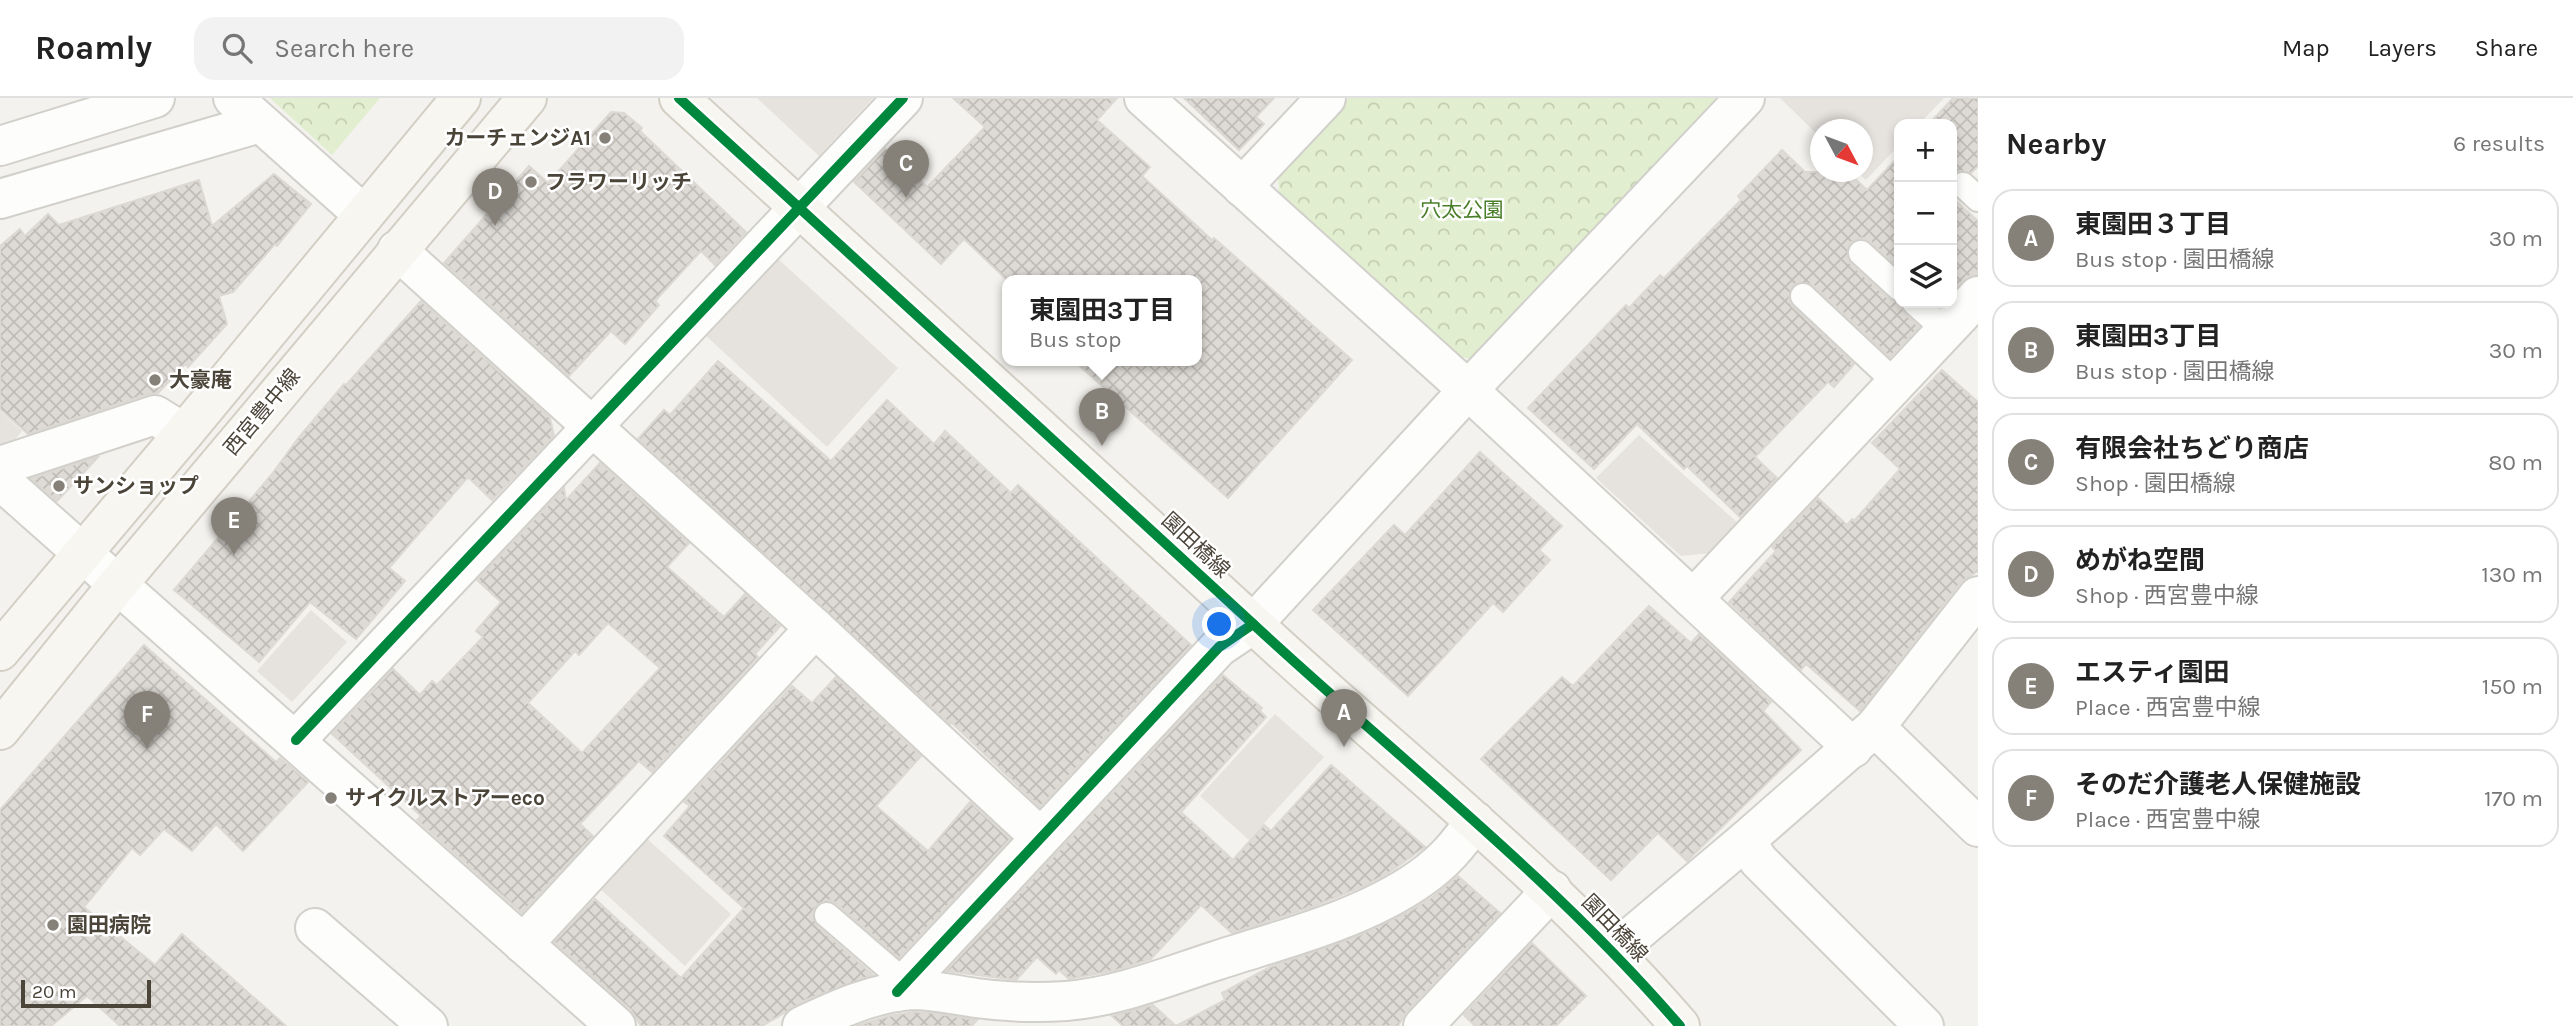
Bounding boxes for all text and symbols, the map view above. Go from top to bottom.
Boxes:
search box [194,17,684,80]
text: Roamly [35,29,152,67]
icon: search [218,29,256,67]
text: Search here [274,33,414,64]
text: Map [2282,34,2330,62]
text: Layers [2368,34,2437,62]
text: Share [2475,34,2538,62]
north arrow [1810,119,1873,182]
map controls [1894,119,1957,308]
button: + [1894,119,1957,182]
place label: カーチェンジA1 [444,126,591,150]
text: Nearby [2006,126,2106,162]
marker: カーチェンジA1 [597,130,613,146]
text: 6 results [2453,130,2545,157]
pin: C [883,140,929,198]
pin: D [472,168,518,226]
place label: フラワーリッチ [545,170,692,194]
marker: フラワーリッチ [523,174,539,190]
button: − [1894,182,1957,245]
park label: 穴太公園 [1420,198,1504,222]
text: 東園田３丁目 [2075,209,2231,240]
text: A [2024,225,2038,252]
text: 30 m [2489,225,2543,252]
button: layers [1894,245,1957,308]
text: Bus stop · 園田橋線 [2075,246,2275,273]
popup [1002,275,1202,366]
text: 東園田3丁目 [1029,295,1175,326]
text: 東園田3丁目 [2075,321,2221,352]
text: Bus stop [1029,326,1121,353]
text: B [2024,337,2038,364]
text: 30 m [2489,337,2543,364]
text: Bus stop · 園田橋線 [2075,358,2275,385]
street label: 西宮豊中線 [219,364,305,460]
place label: 大豪庵 [169,368,232,392]
marker: 大豪庵 [147,372,163,388]
pin: B [1079,388,1125,446]
text: 有限会社ちどり商店 [2075,433,2309,464]
text: C [2024,449,2038,476]
text: 80 m [2488,449,2543,476]
text: Shop · 園田橋線 [2075,470,2236,497]
place label: サンショップ [73,474,199,498]
marker: サンショップ [51,478,67,494]
pin: E [211,497,257,555]
street label: 園田橋線 [1157,508,1235,582]
text: めがね空間 [2075,545,2205,576]
text: D [2023,561,2039,588]
text: 130 m [2481,561,2543,588]
text: Shop · 西宮豊中線 [2075,582,2259,609]
your location [1202,607,1236,641]
text: エスティ園田 [2075,657,2229,688]
text: E [2024,673,2038,700]
text: 150 m [2482,673,2543,700]
pin: A [1321,689,1367,747]
pin: F [124,691,170,749]
text: Place · 西宮豊中線 [2075,694,2261,721]
text: そのだ介護老人保健施設 [2075,769,2361,800]
text: F [2025,785,2037,812]
text: 170 m [2484,785,2543,812]
place label: サイクルストアーeco [345,786,545,810]
marker: サイクルストアーeco [323,790,339,806]
text: Place · 西宮豊中線 [2075,806,2261,833]
street label: 園田橋線 [1577,889,1653,967]
place label: 園田病院 [67,913,151,937]
marker: 園田病院 [45,917,61,933]
scale bar [21,977,150,1009]
text: 20 m [32,981,77,1003]

